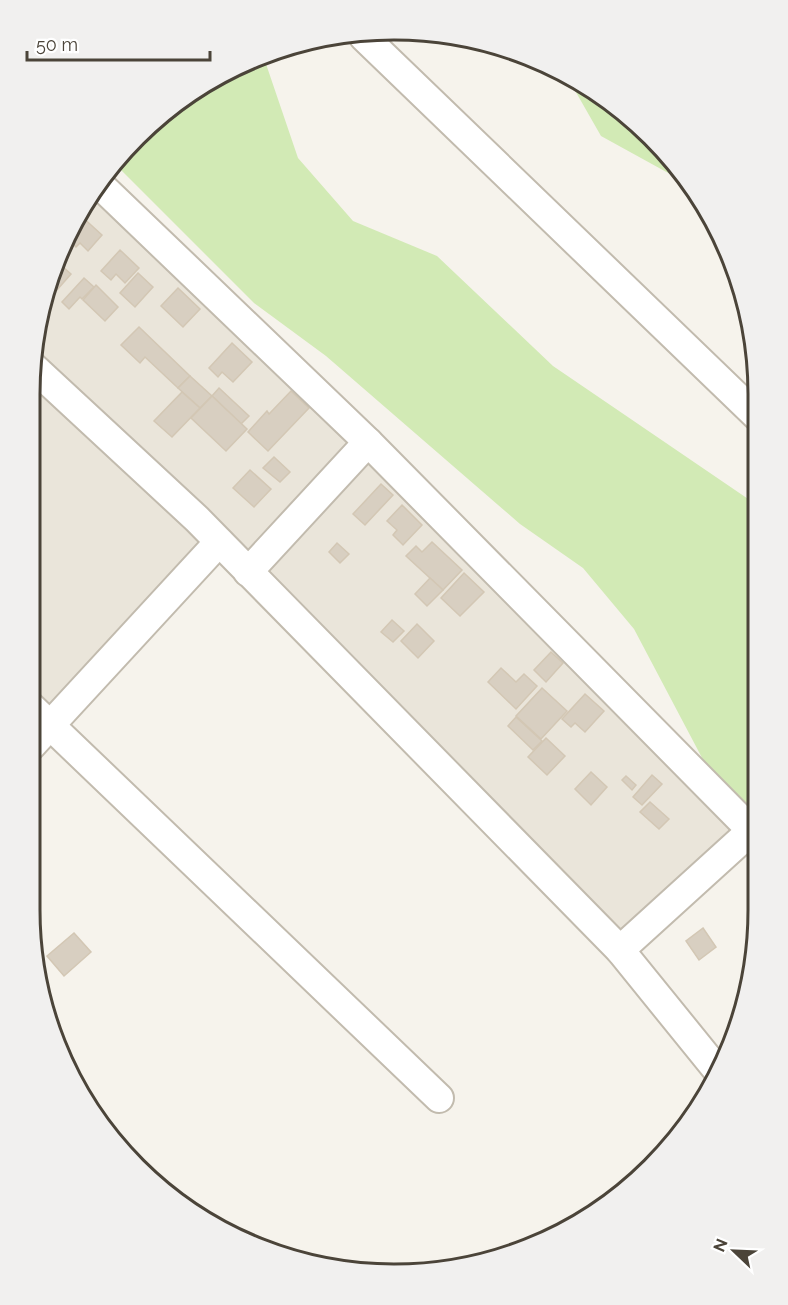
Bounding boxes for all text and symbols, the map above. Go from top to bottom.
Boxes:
scale bar [27,24,210,62]
text: 50 m [36,34,78,55]
north arrow [704,1221,764,1281]
text: N [710,1236,732,1255]

